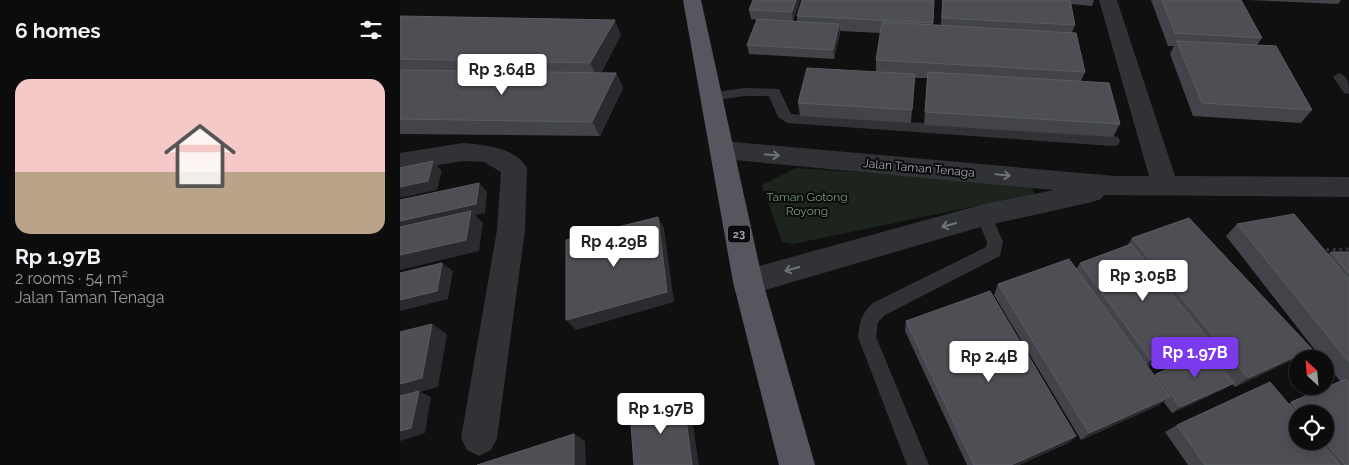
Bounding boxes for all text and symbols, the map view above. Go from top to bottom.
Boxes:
icon: filters [357,16,385,44]
text: 6 homes [15,18,101,43]
pin: Rp 3.64B [450,54,554,96]
text: Rp 3.64B [469,60,535,79]
icon: home [155,111,245,201]
one-way arrow [763,150,779,159]
street label: Jalan Taman Tenaga [863,156,975,180]
one-way arrow [995,170,1011,180]
park label: Taman Gotong Royong [766,190,848,218]
one-way arrow [941,221,957,231]
road number: 23 [728,225,750,242]
pin: Rp 4.29B [562,226,666,268]
text: Rp 4.29B [581,232,647,251]
text: Rp 1.97B [15,244,101,269]
pin: Rp 3.05B [1091,260,1195,302]
one-way arrow [785,265,801,275]
text: Rp 3.05B [1110,266,1176,285]
text: 2 rooms · 54 m² [15,269,128,288]
text: Jalan Taman Tenaga [15,288,164,307]
pin: Rp 1.97B [1143,336,1247,379]
pin: Rp 2.4B [943,340,1035,383]
text: Rp 1.97B [1162,343,1228,362]
text: Rp 2.4B [960,347,1018,366]
north arrow [1289,350,1334,395]
map controls [1289,350,1334,450]
pin: Rp 1.97B [609,392,713,435]
text: Rp 1.97B [628,399,694,418]
button: locate [1289,405,1334,450]

